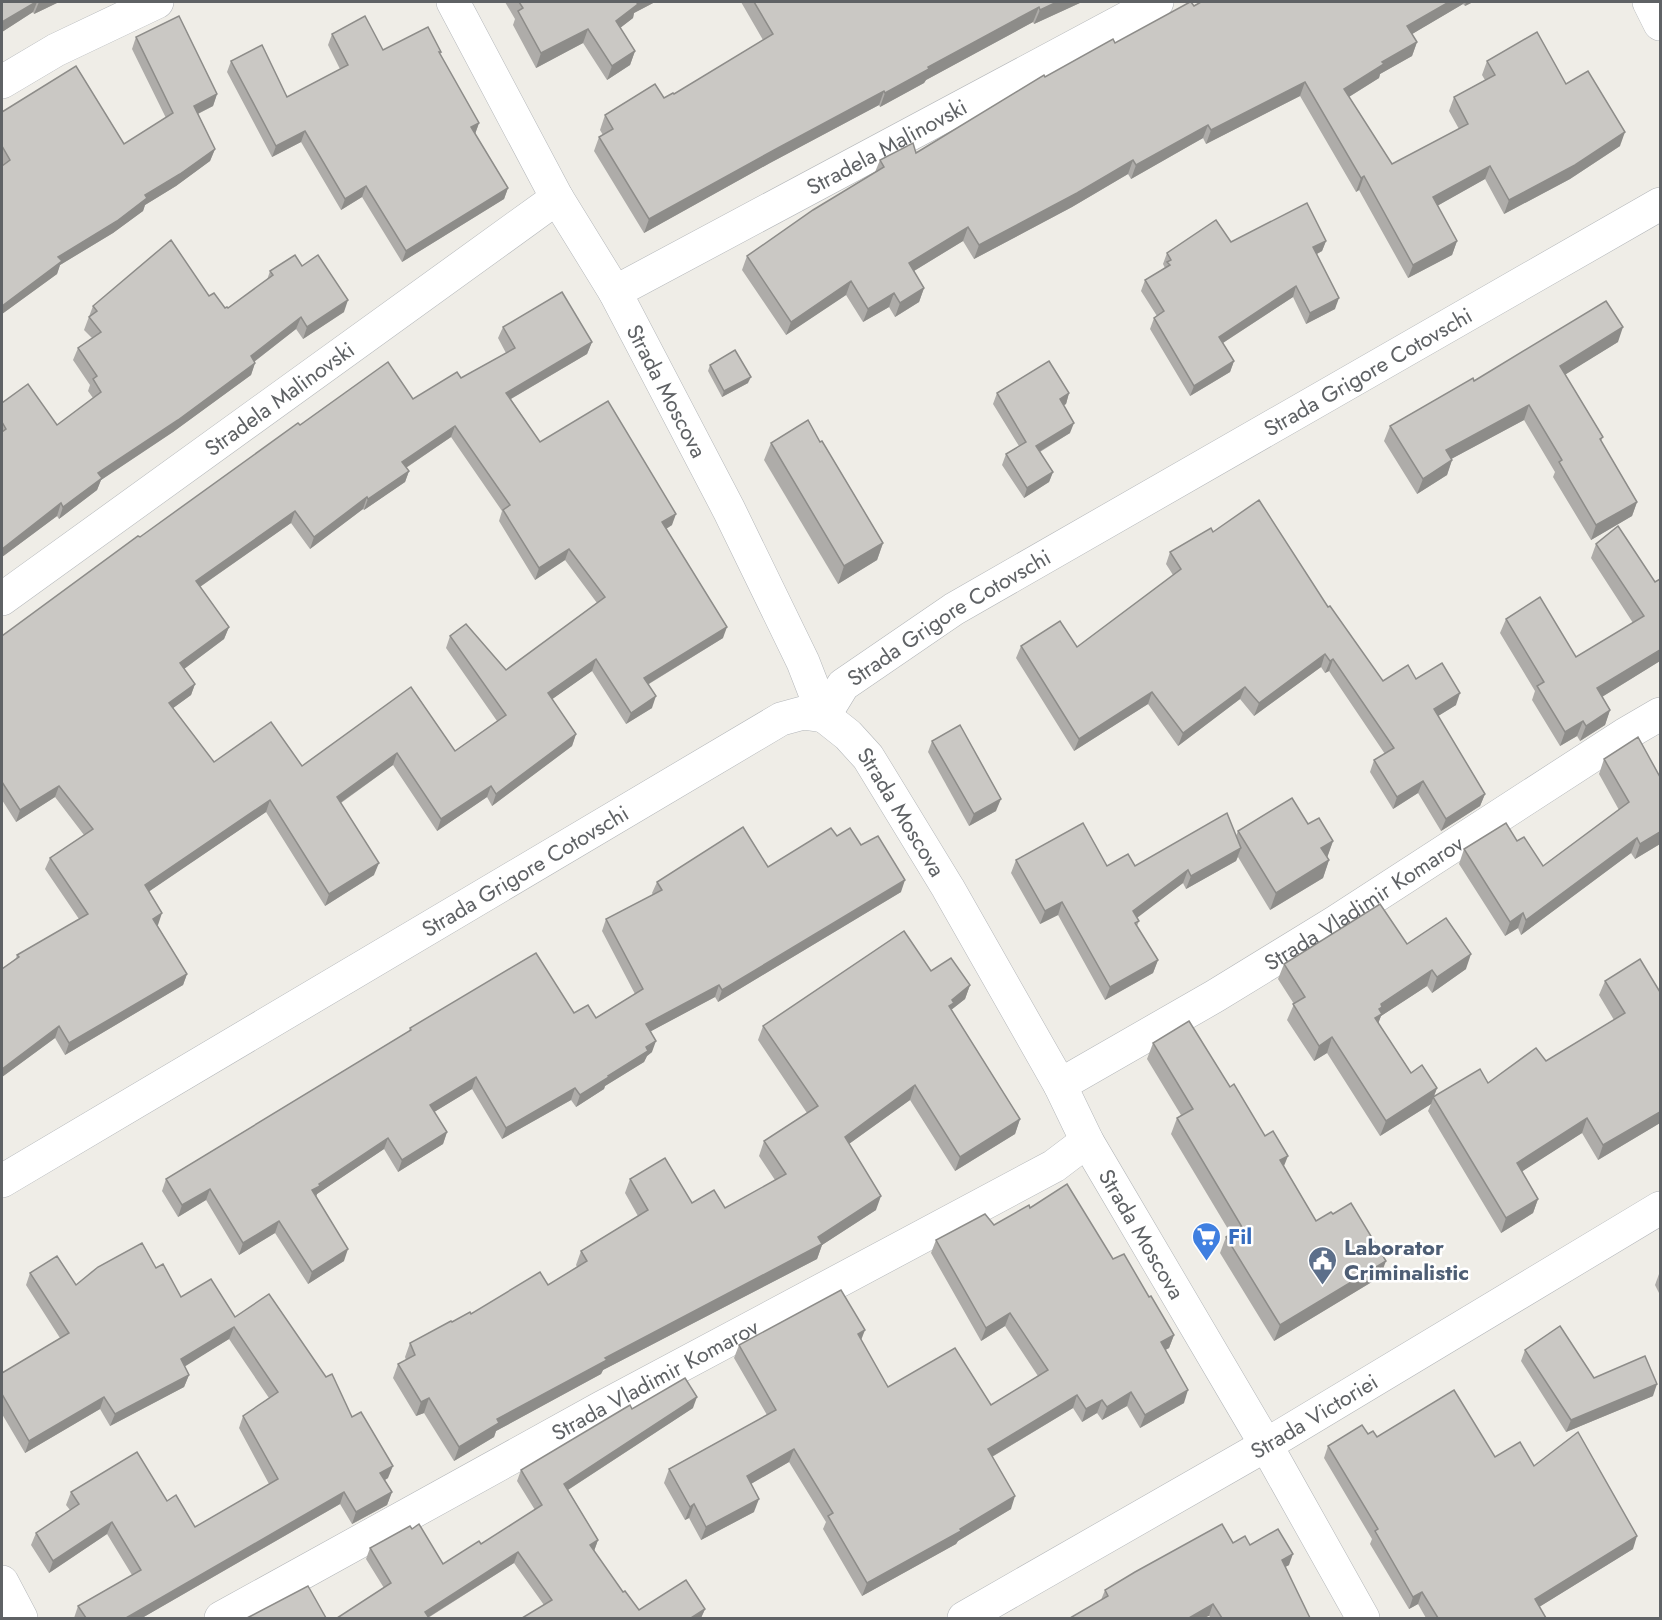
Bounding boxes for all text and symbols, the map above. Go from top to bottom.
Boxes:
street label: Stradela Malinovski [801,91,973,203]
street label: Strada Grigore Cotovschi [1258,299,1478,444]
street label: Strada Moscova [619,319,715,463]
street label: Stradela Malinovski [198,334,361,464]
street label: Strada Grigore Cotovschi [840,541,1057,694]
street label: Strada Moscova [850,740,953,883]
street label: Strada Grigore Cotovschi [415,797,635,945]
street label: Strada Vladimir Komarov [1258,827,1470,978]
street label: Strada Moscova [1091,1163,1193,1305]
supermarket icon: Fil [1191,1220,1223,1262]
place label: Fil [1228,1220,1252,1252]
place label: Laborator Criminalistic [1344,1231,1469,1288]
public building icon: Laborator Criminalistic [1307,1244,1339,1286]
street label: Strada Vladimir Komarov [545,1311,764,1448]
street label: Strada Victoriei [1244,1365,1384,1467]

